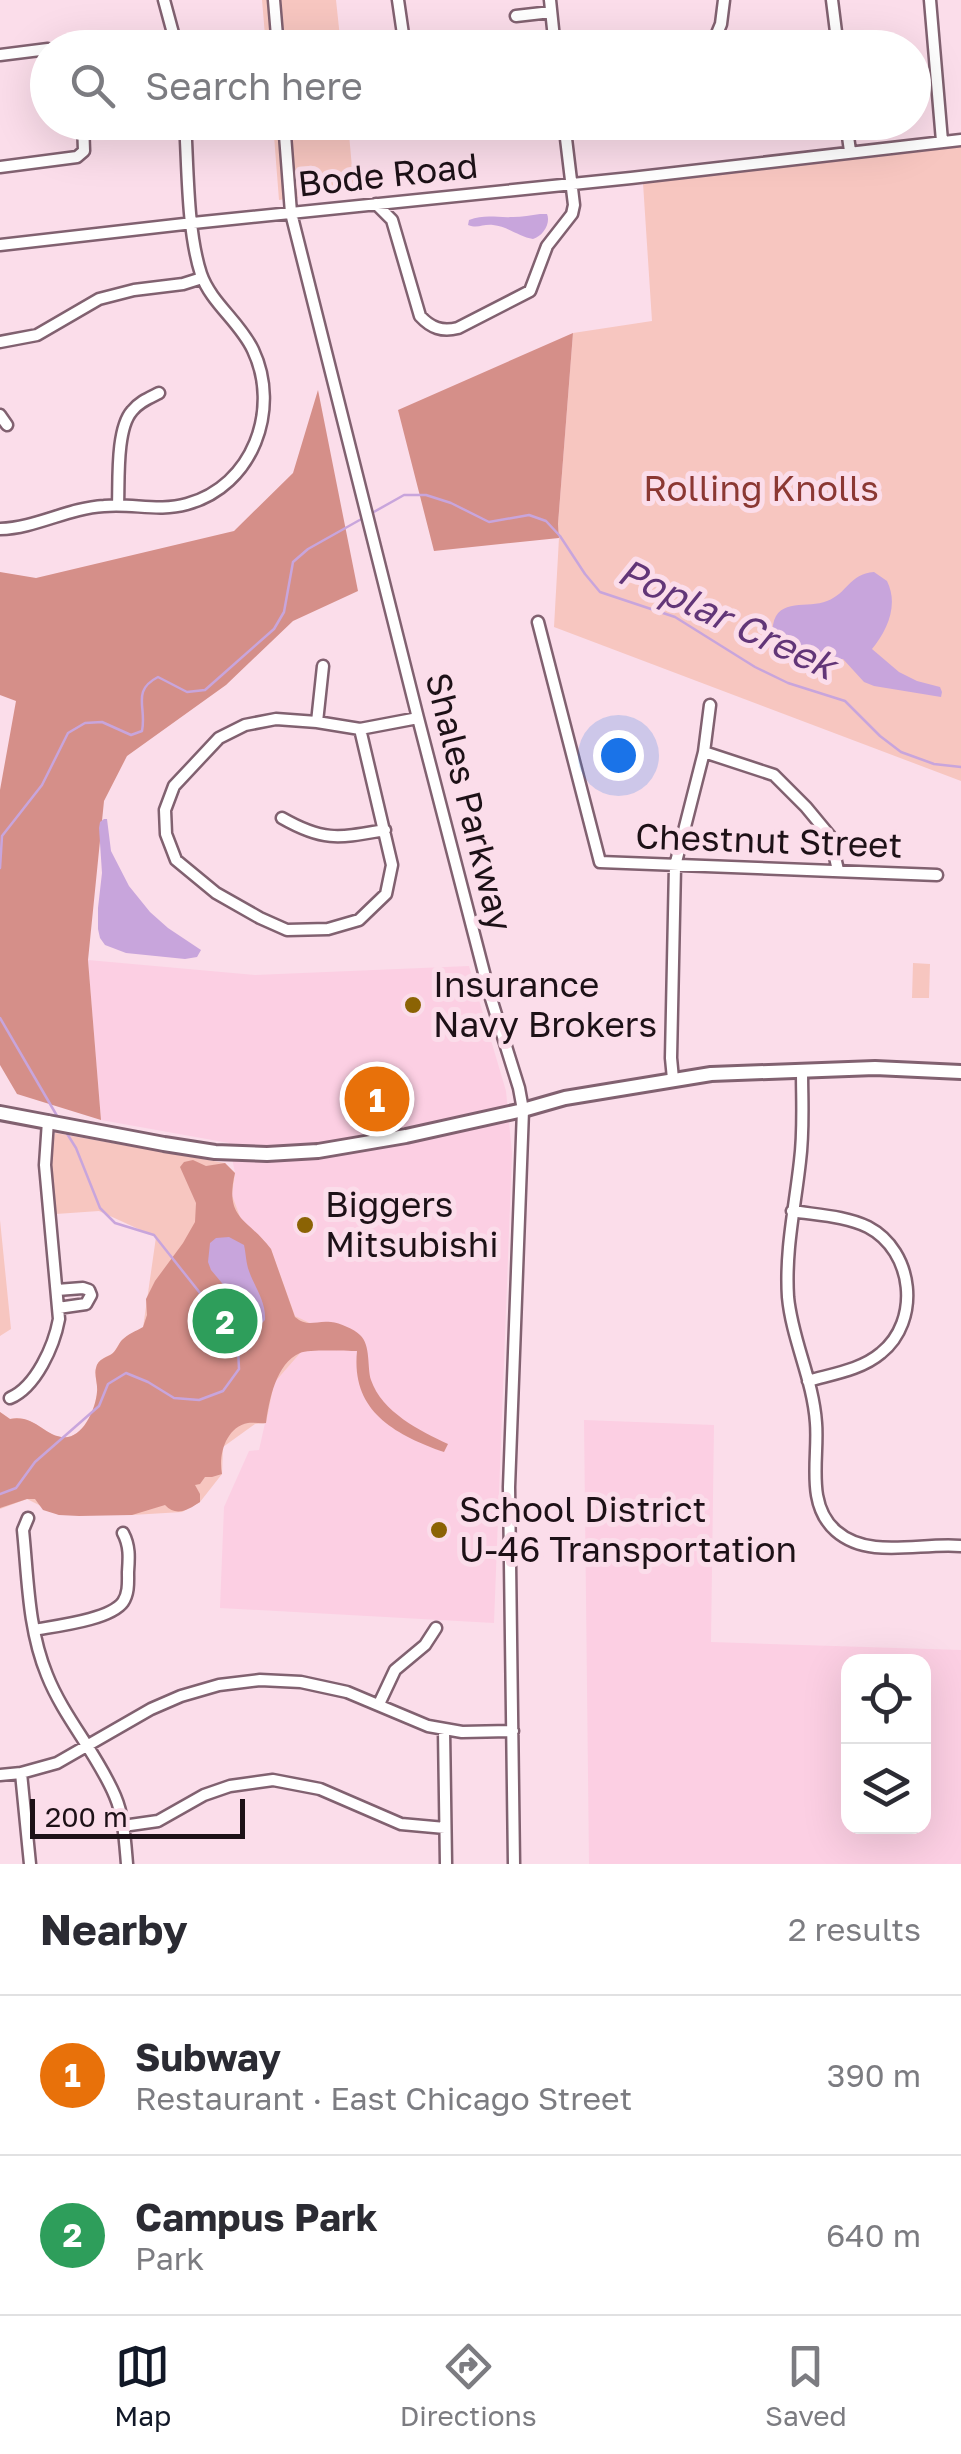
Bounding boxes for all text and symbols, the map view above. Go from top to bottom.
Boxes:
search box [30,30,931,140]
icon: search [65,58,120,113]
text: Search here [145,63,363,108]
street label: Bode Road [296,144,480,204]
park label: Rolling Knolls [643,467,879,509]
water label: Poplar Creek [612,548,847,689]
street label: Shales Parkway [418,668,522,935]
your location [593,730,644,781]
street label: Chestnut Street [635,814,903,866]
place label: Insurance Navy Brokers [433,963,657,1045]
marker: Insurance Navy Brokers [402,994,424,1016]
pin: 1 [344,1062,410,1136]
place label: Biggers Mitsubishi [325,1183,499,1265]
marker: Biggers Mitsubishi [294,1214,316,1236]
pin: 2 [192,1284,258,1358]
place label: School District U-46 Transportation [459,1488,797,1570]
marker: School District U-46 Transportation [428,1519,450,1541]
map controls [841,1654,931,1834]
button: locate [841,1654,931,1744]
button: layers [841,1744,931,1834]
scale bar [30,1794,245,1838]
text: 200 m [45,1800,128,1833]
text: Nearby [40,1904,188,1954]
text: 2 results [788,1910,921,1948]
text: Subway [135,2034,281,2079]
text: 1 [64,2056,81,2094]
text: 390 m [827,2056,921,2094]
text: Restaurant · East Chicago Street [135,2079,632,2117]
text: Campus Park [135,2194,378,2239]
text: 2 [63,2216,82,2254]
text: 640 m [826,2216,921,2254]
text: Park [135,2239,204,2277]
tab: Map [114,2339,171,2432]
tab: Directions [400,2339,537,2432]
tab: Saved [765,2339,847,2432]

